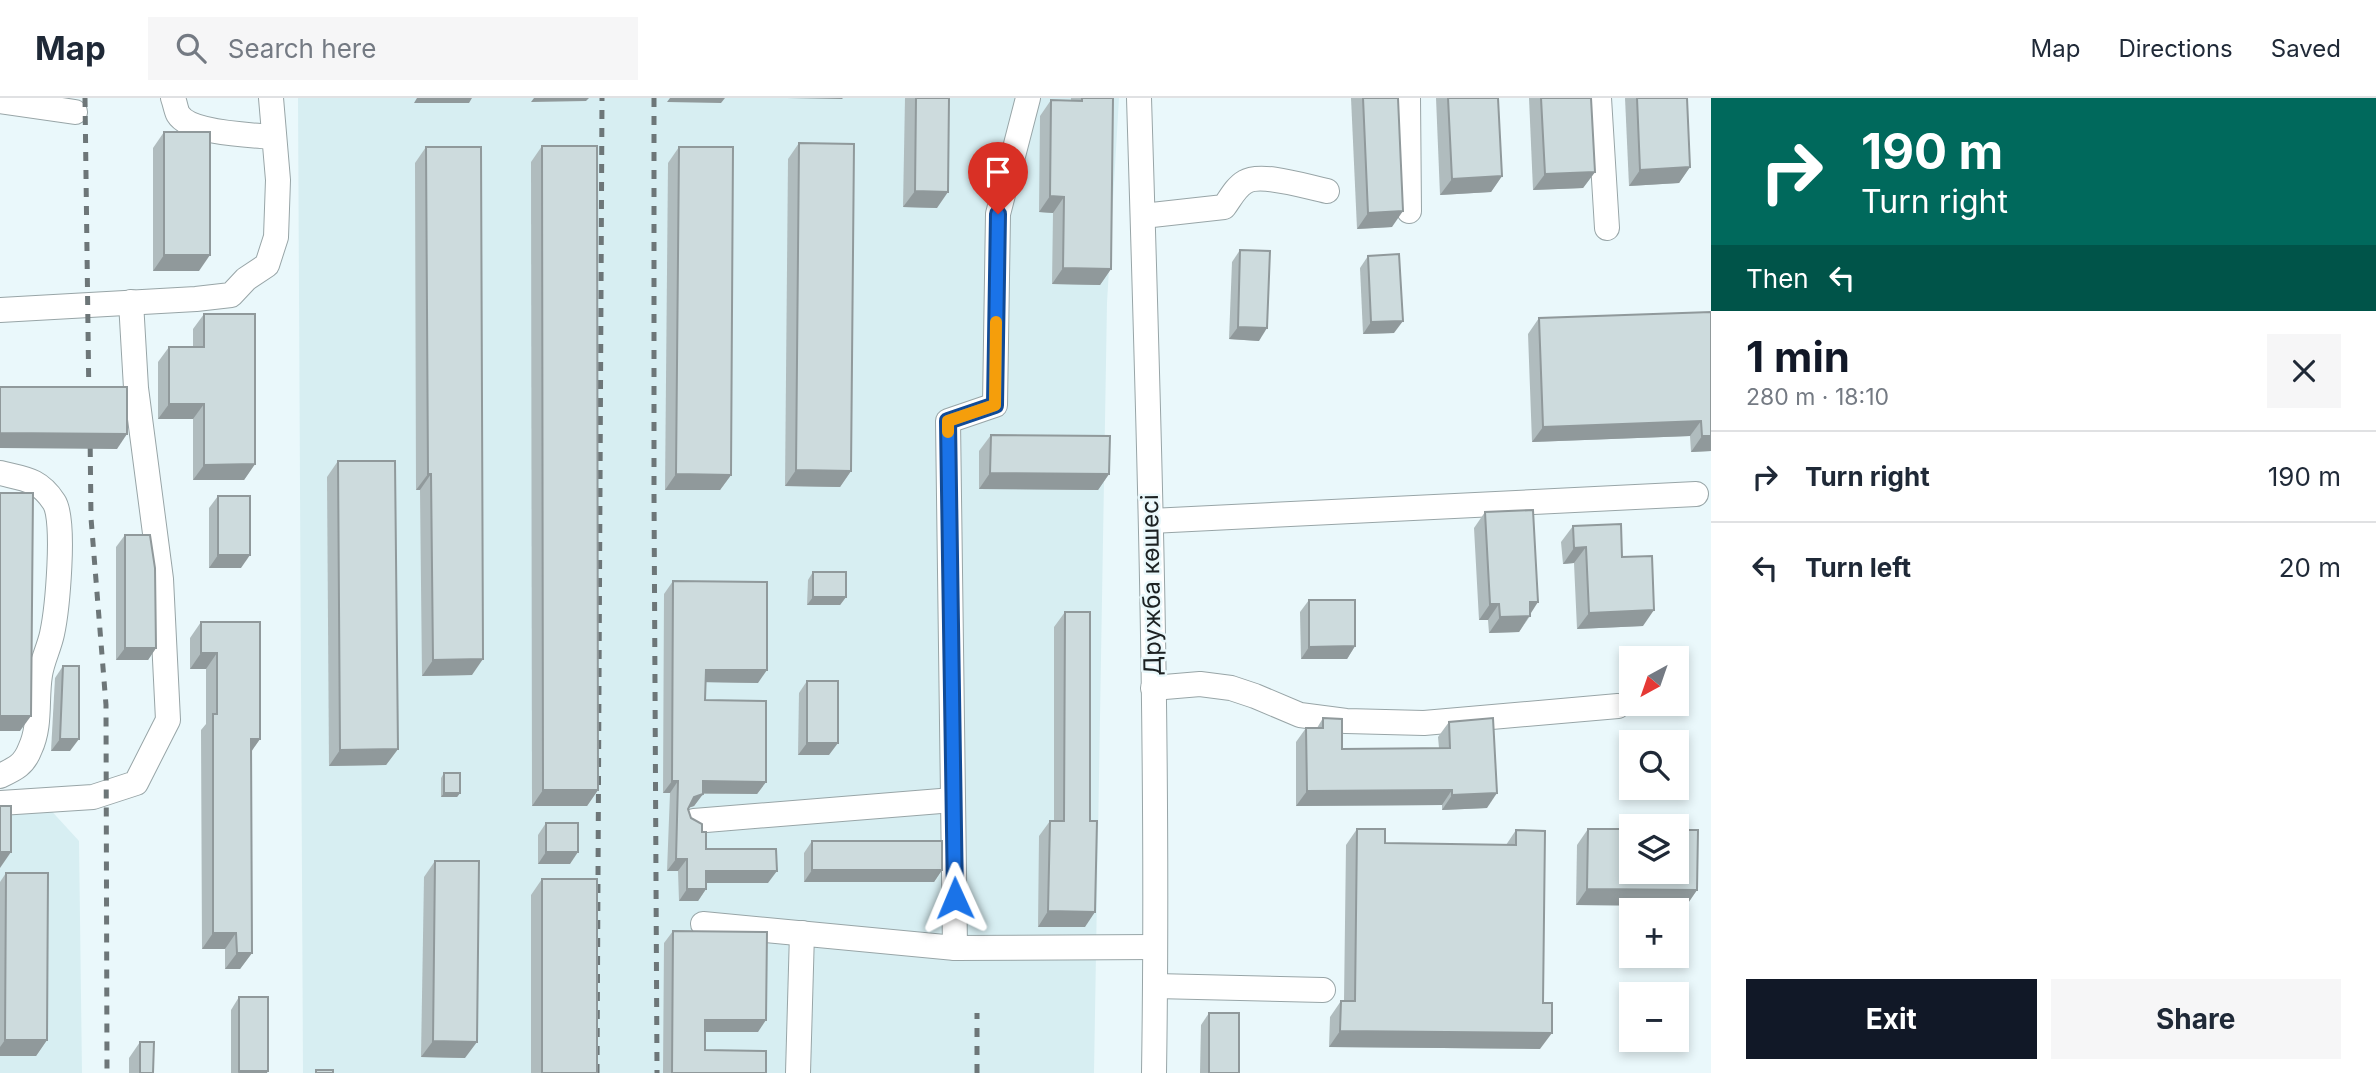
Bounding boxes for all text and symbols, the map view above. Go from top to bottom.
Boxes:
search box [148,17,638,80]
text: Map [35,28,106,68]
icon: search [172,29,210,67]
text: Search here [228,33,376,64]
text: Map [2031,34,2080,63]
text: Directions [2118,34,2233,63]
text: Saved [2271,34,2341,63]
text: 190 m [1861,122,2003,181]
icon: right [1746,126,1837,217]
pin [968,142,1028,214]
icon: arrive [979,153,1017,191]
text: Turn right [1861,182,2008,221]
icon: left [1823,259,1861,297]
text: Then [1746,263,1809,294]
text: 1 min [1746,331,1850,382]
button: close [2267,334,2341,408]
text: 280 m · 18:10 [1746,383,1889,411]
icon: right [1746,458,1784,496]
text: Turn right [1805,461,1930,492]
text: 190 m [2268,461,2341,492]
street label: Дружба көшесі [1135,494,1167,676]
icon: left [1746,549,1784,587]
text: Turn left [1805,552,1911,583]
text: 20 m [2279,552,2341,583]
north arrow [1619,646,1689,716]
map controls [1619,646,1689,1052]
button: search [1619,730,1689,800]
button: layers [1619,814,1689,884]
position arrow [918,861,992,935]
button: + [1619,898,1689,968]
button: Exit [1746,979,2037,1059]
button: Share [2051,979,2341,1059]
button: − [1619,982,1689,1052]

